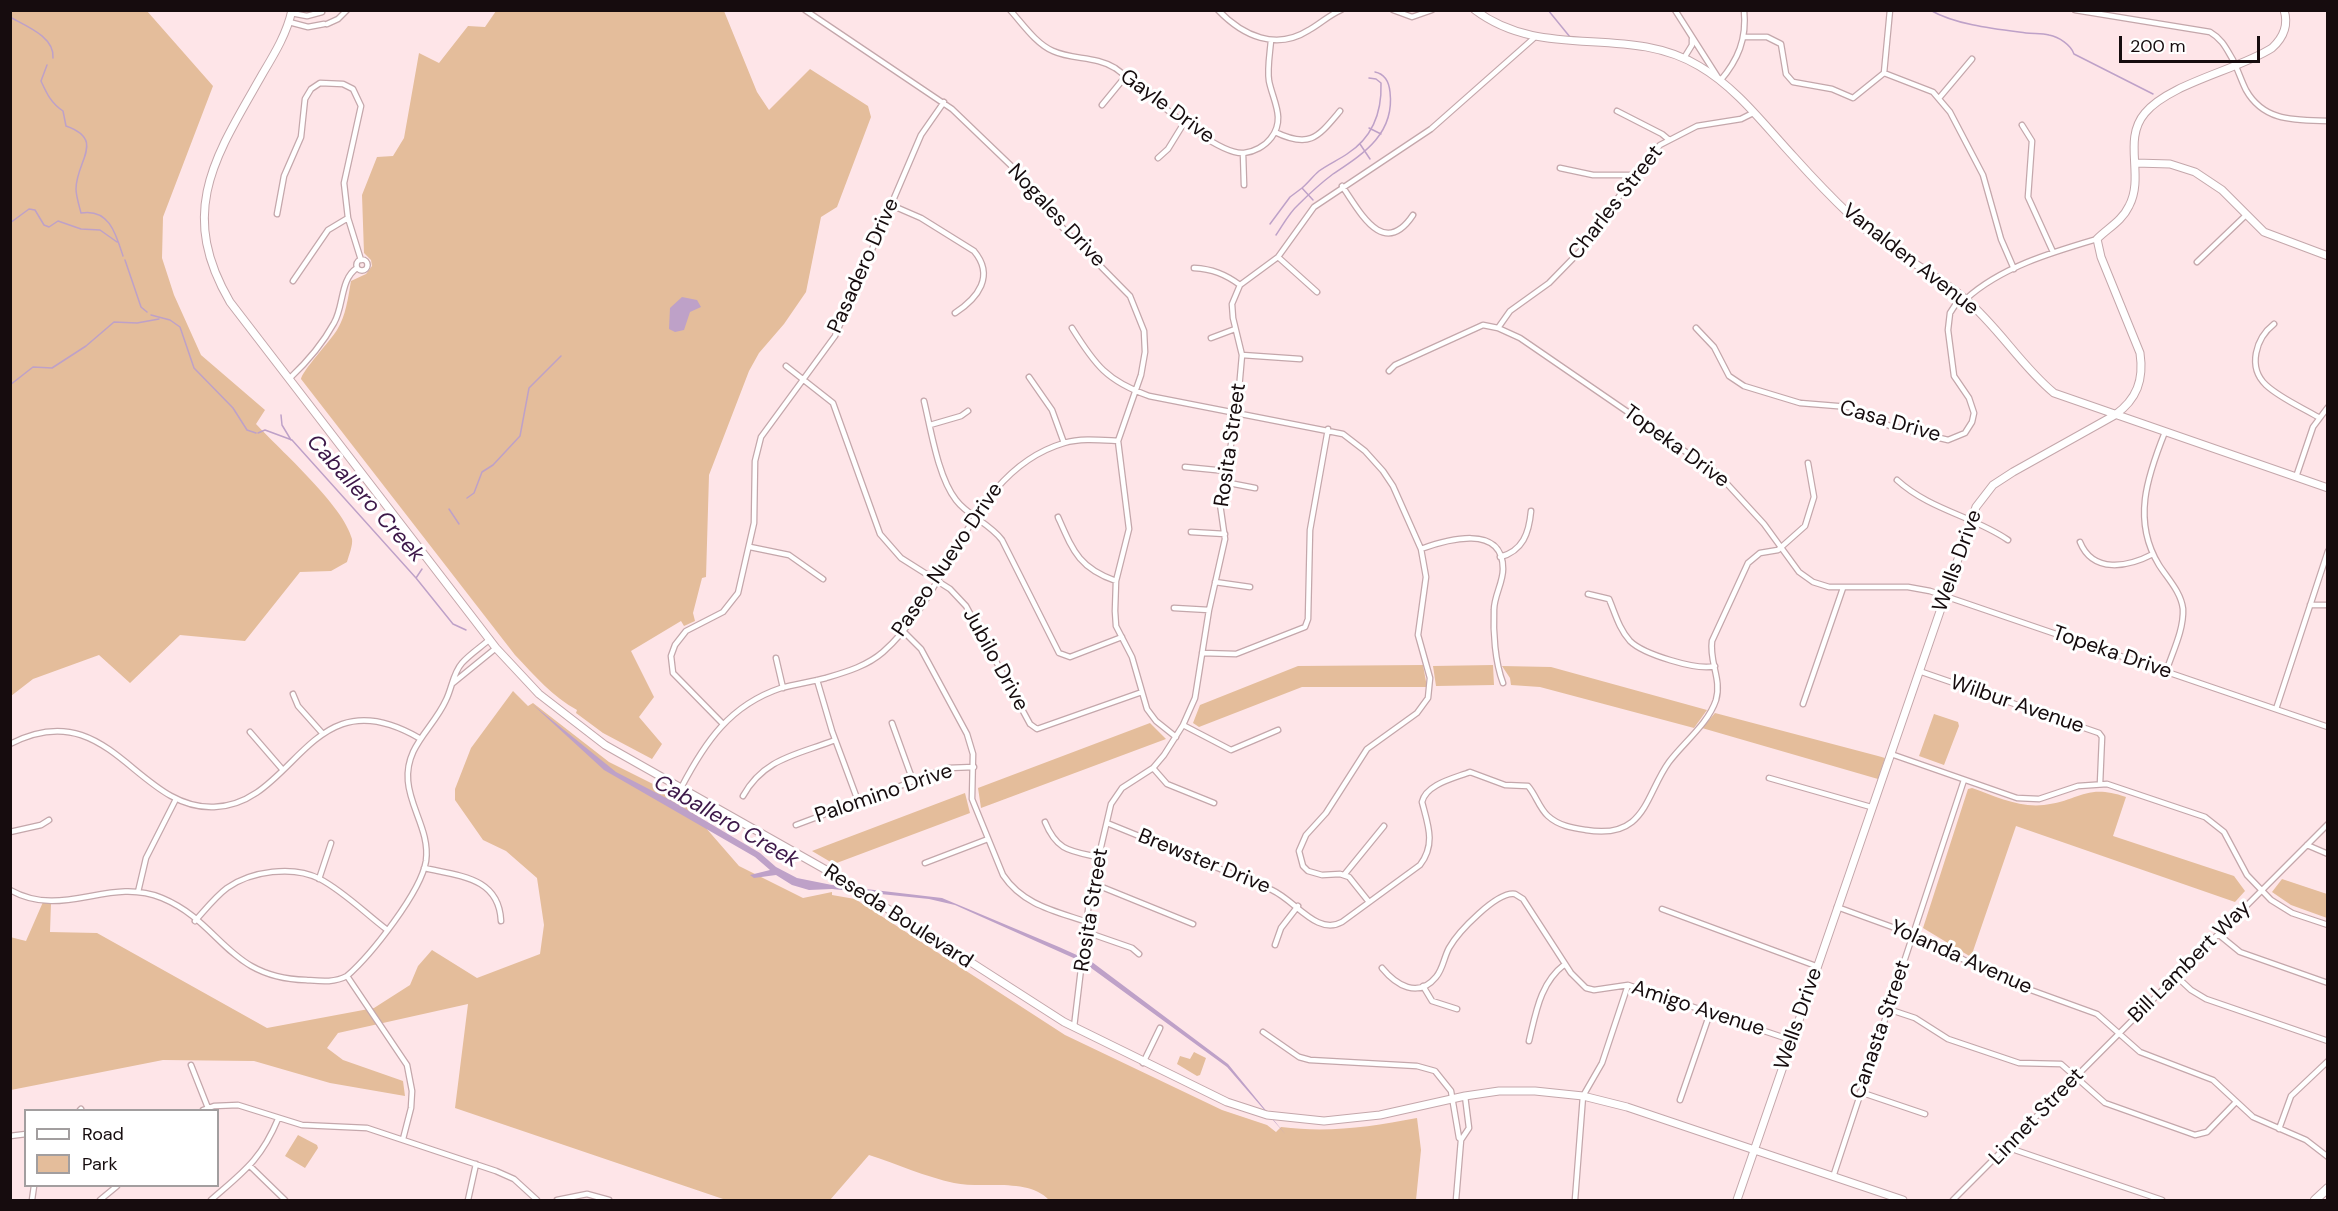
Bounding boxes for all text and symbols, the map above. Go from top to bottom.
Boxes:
scale bar [2122,24,2263,62]
text: 200 m [2130,34,2186,58]
street label: Gayle Drive [1115,64,1219,150]
street label: Charles Street [1563,141,1669,265]
street label: Nogales Drive [1002,159,1110,273]
street label: Pasadero Drive [823,194,905,338]
street label: Vanalden Avenue [1837,199,1983,321]
street label: Rosita Street [1210,382,1252,508]
street label: Casa Drive [1837,396,1943,448]
street label: Topeka Drive [1618,400,1734,494]
water label: Caballero Creek [301,430,429,568]
street label: Paseo Nuevo Drive [887,478,1009,642]
street label: Wells Drive [1928,507,1988,615]
street label: Jubilo Drive [957,604,1033,716]
street label: Topeka Drive [2049,621,2175,685]
street label: Wilbur Avenue [1947,670,2087,740]
street label: Palomino Drive [812,759,956,829]
water label: Caballero Creek [649,770,803,874]
street label: Brewster Drive [1134,824,1274,900]
street label: Rosita Street [1070,846,1114,974]
street label: Reseda Boulevard [819,860,977,974]
street label: Bill Lambert Way [2124,896,2256,1028]
street label: Yolanda Avenue [1886,915,2036,1001]
street label: Canasta Street [1846,957,1916,1103]
street label: Wells Drive [1770,965,1828,1073]
street label: Amigo Avenue [1628,976,1768,1042]
street label: Linnet Street [1984,1063,2090,1171]
legend [24,1109,219,1187]
text: Road [82,1122,124,1146]
text: Park [82,1152,118,1176]

